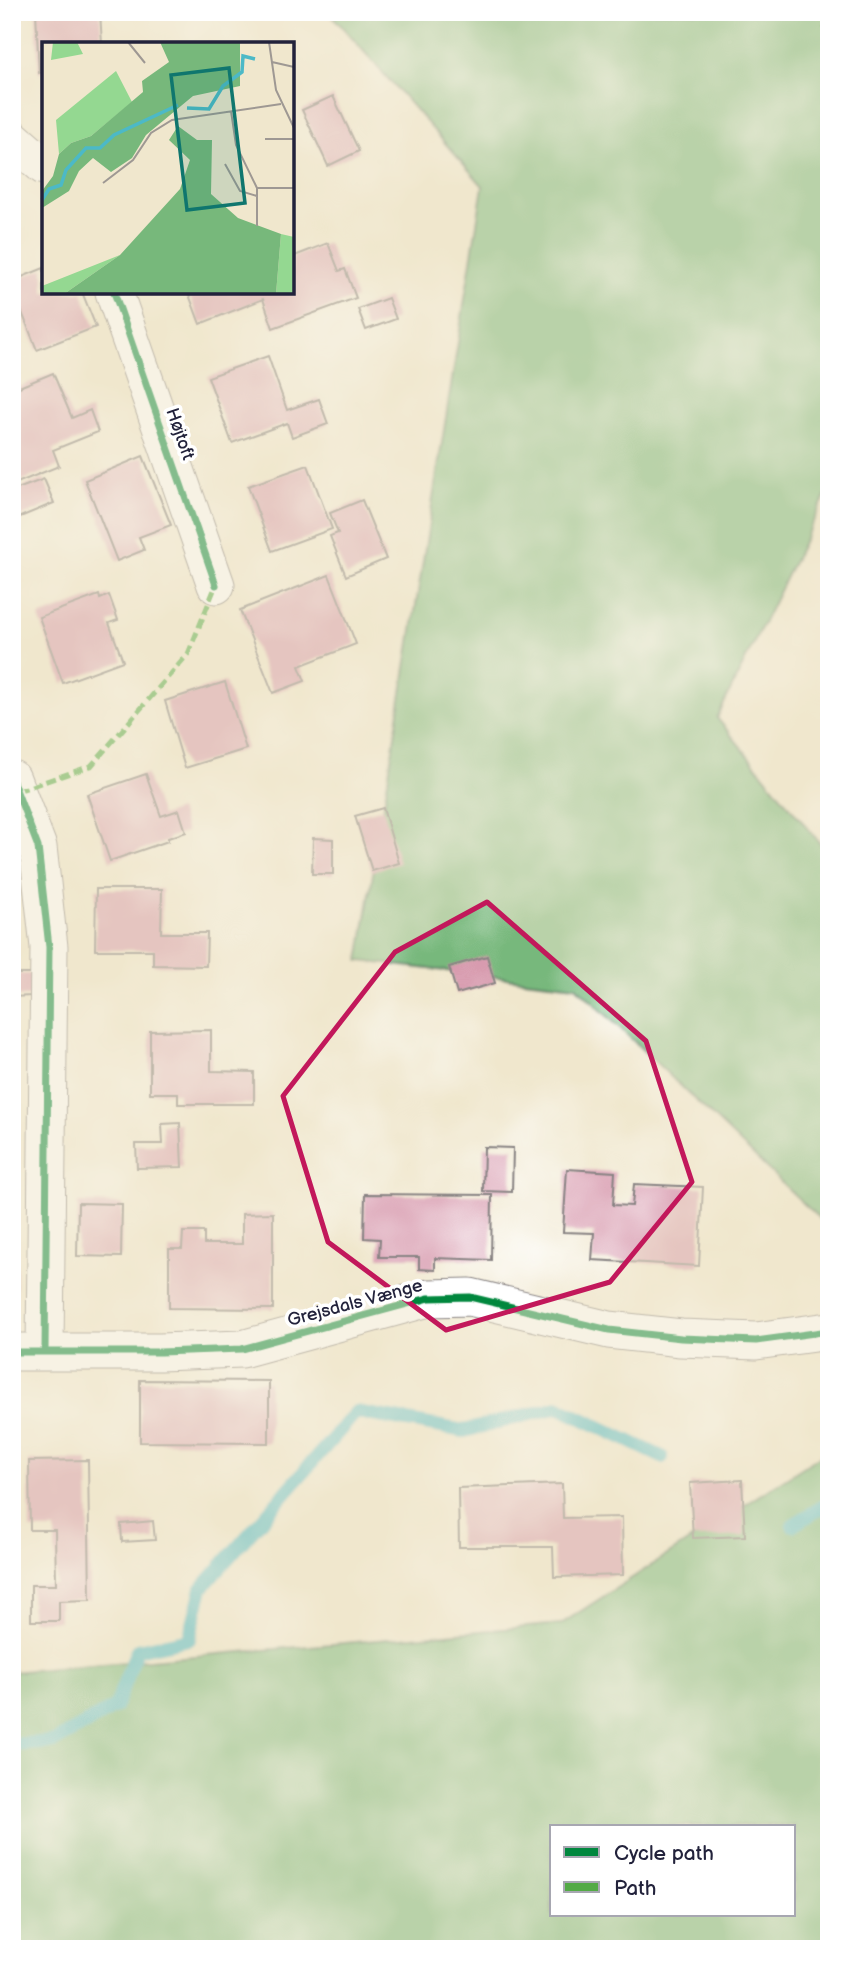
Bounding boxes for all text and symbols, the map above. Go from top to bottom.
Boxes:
inset map [42,42,294,294]
street label: Højtoft [161,405,199,463]
street label: Grejsdals Vænge [285,1275,425,1331]
legend [550,1825,796,1916]
text: Cycle path [614,1841,714,1866]
text: Path [614,1876,656,1901]

